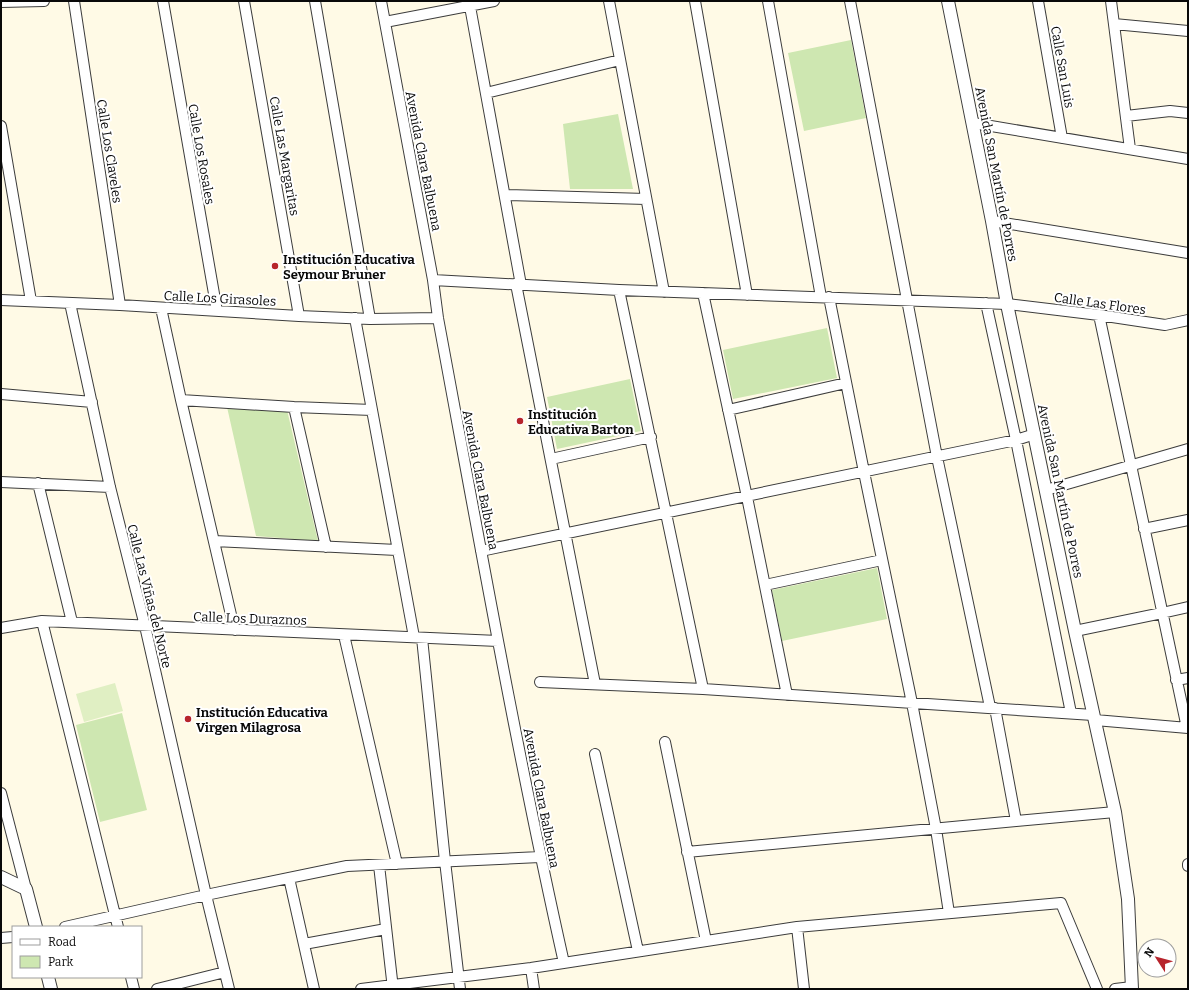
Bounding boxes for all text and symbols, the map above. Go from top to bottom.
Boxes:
street label: Calle San Luis [1048,25,1077,109]
street label: Avenida San Martín de Porres [972,86,1021,263]
street label: Avenida Clara Balbuena [403,90,444,232]
street label: Calle Las Margaritas [267,95,302,217]
street label: Calle Los Claveles [94,98,125,204]
street label: Calle Los Rosales [185,103,218,206]
place label: Institución Educativa Seymour Bruner [283,252,415,282]
marker: Institución Educativa Seymour Bruner [270,261,280,271]
street label: Calle Los Girasoles [163,288,276,309]
street label: Calle Las Flores [1053,290,1147,317]
street label: Avenida San Martín de Porres [1035,403,1086,579]
place label: Institución Educativa Barton [528,407,634,437]
street label: Avenida Clara Balbuena [460,409,501,551]
marker: Institución Educativa Barton [515,416,525,426]
street label: Calle Las Viñas del Norte [124,523,175,670]
street label: Calle Los Duraznos [193,609,307,628]
place label: Institución Educativa Virgen Milagrosa [196,705,328,735]
marker: Institución Educativa Virgen Milagrosa [183,714,193,724]
street label: Avenida Clara Balbuena [521,727,562,869]
legend [12,926,142,978]
text: Road [48,935,76,949]
north arrow [1137,938,1177,978]
text: N [1142,945,1157,960]
text: Park [48,955,74,969]

